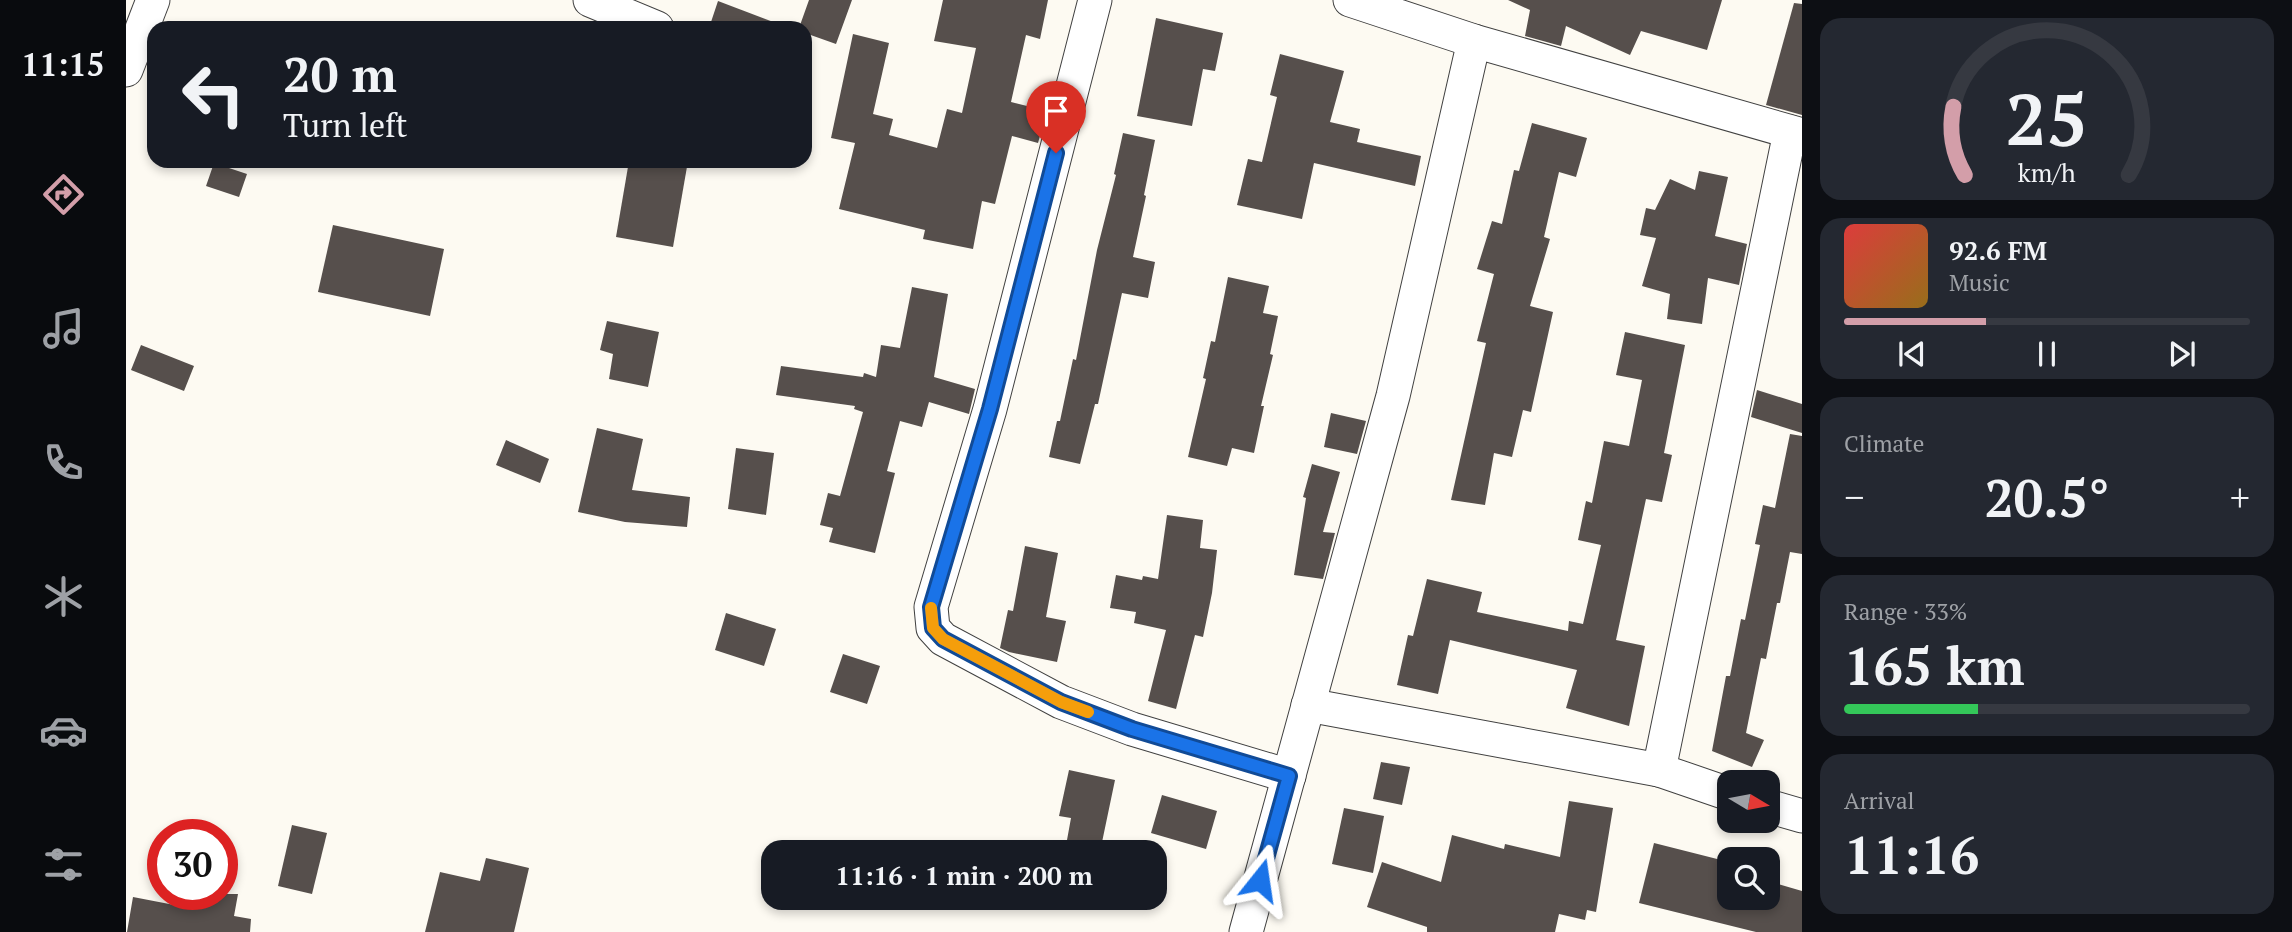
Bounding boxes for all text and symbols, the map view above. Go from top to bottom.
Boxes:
text: 20 m [283,41,397,106]
text: 11:15 [21,43,105,85]
icon: left [168,49,259,140]
text: 25 [2006,69,2088,166]
pin [1026,81,1086,153]
icon: arrive [1037,92,1075,130]
text: Turn left [283,104,407,146]
text: km/h [2018,156,2076,189]
icon: directions [39,170,88,219]
text: 92.6 FM [1949,233,2047,267]
text: Music [1949,267,2010,298]
icon: music [39,304,88,353]
icon: previous [1893,335,1931,373]
icon: pause [2028,335,2066,373]
icon: next [2163,335,2201,373]
text: Climate [1844,428,1924,459]
icon: phone [39,438,88,487]
text: 20.5° [1984,463,2110,532]
text: − [1844,472,1864,522]
text: + [2230,472,2250,522]
icon: climate [39,572,88,621]
text: Range · 33% [1844,596,1967,627]
text: 165 km [1844,631,2025,700]
icon: car [39,706,88,755]
north arrow [1717,770,1780,833]
map controls [1717,770,1780,910]
text: Arrival [1844,785,1915,816]
speed limit sign: 30 [147,819,238,910]
text: 11:16 [1844,820,1979,889]
icon: filters [39,840,88,889]
position arrow [1223,843,1297,917]
button: search [1717,847,1780,910]
text: 11:16 · 1 min · 200 m [835,858,1093,892]

